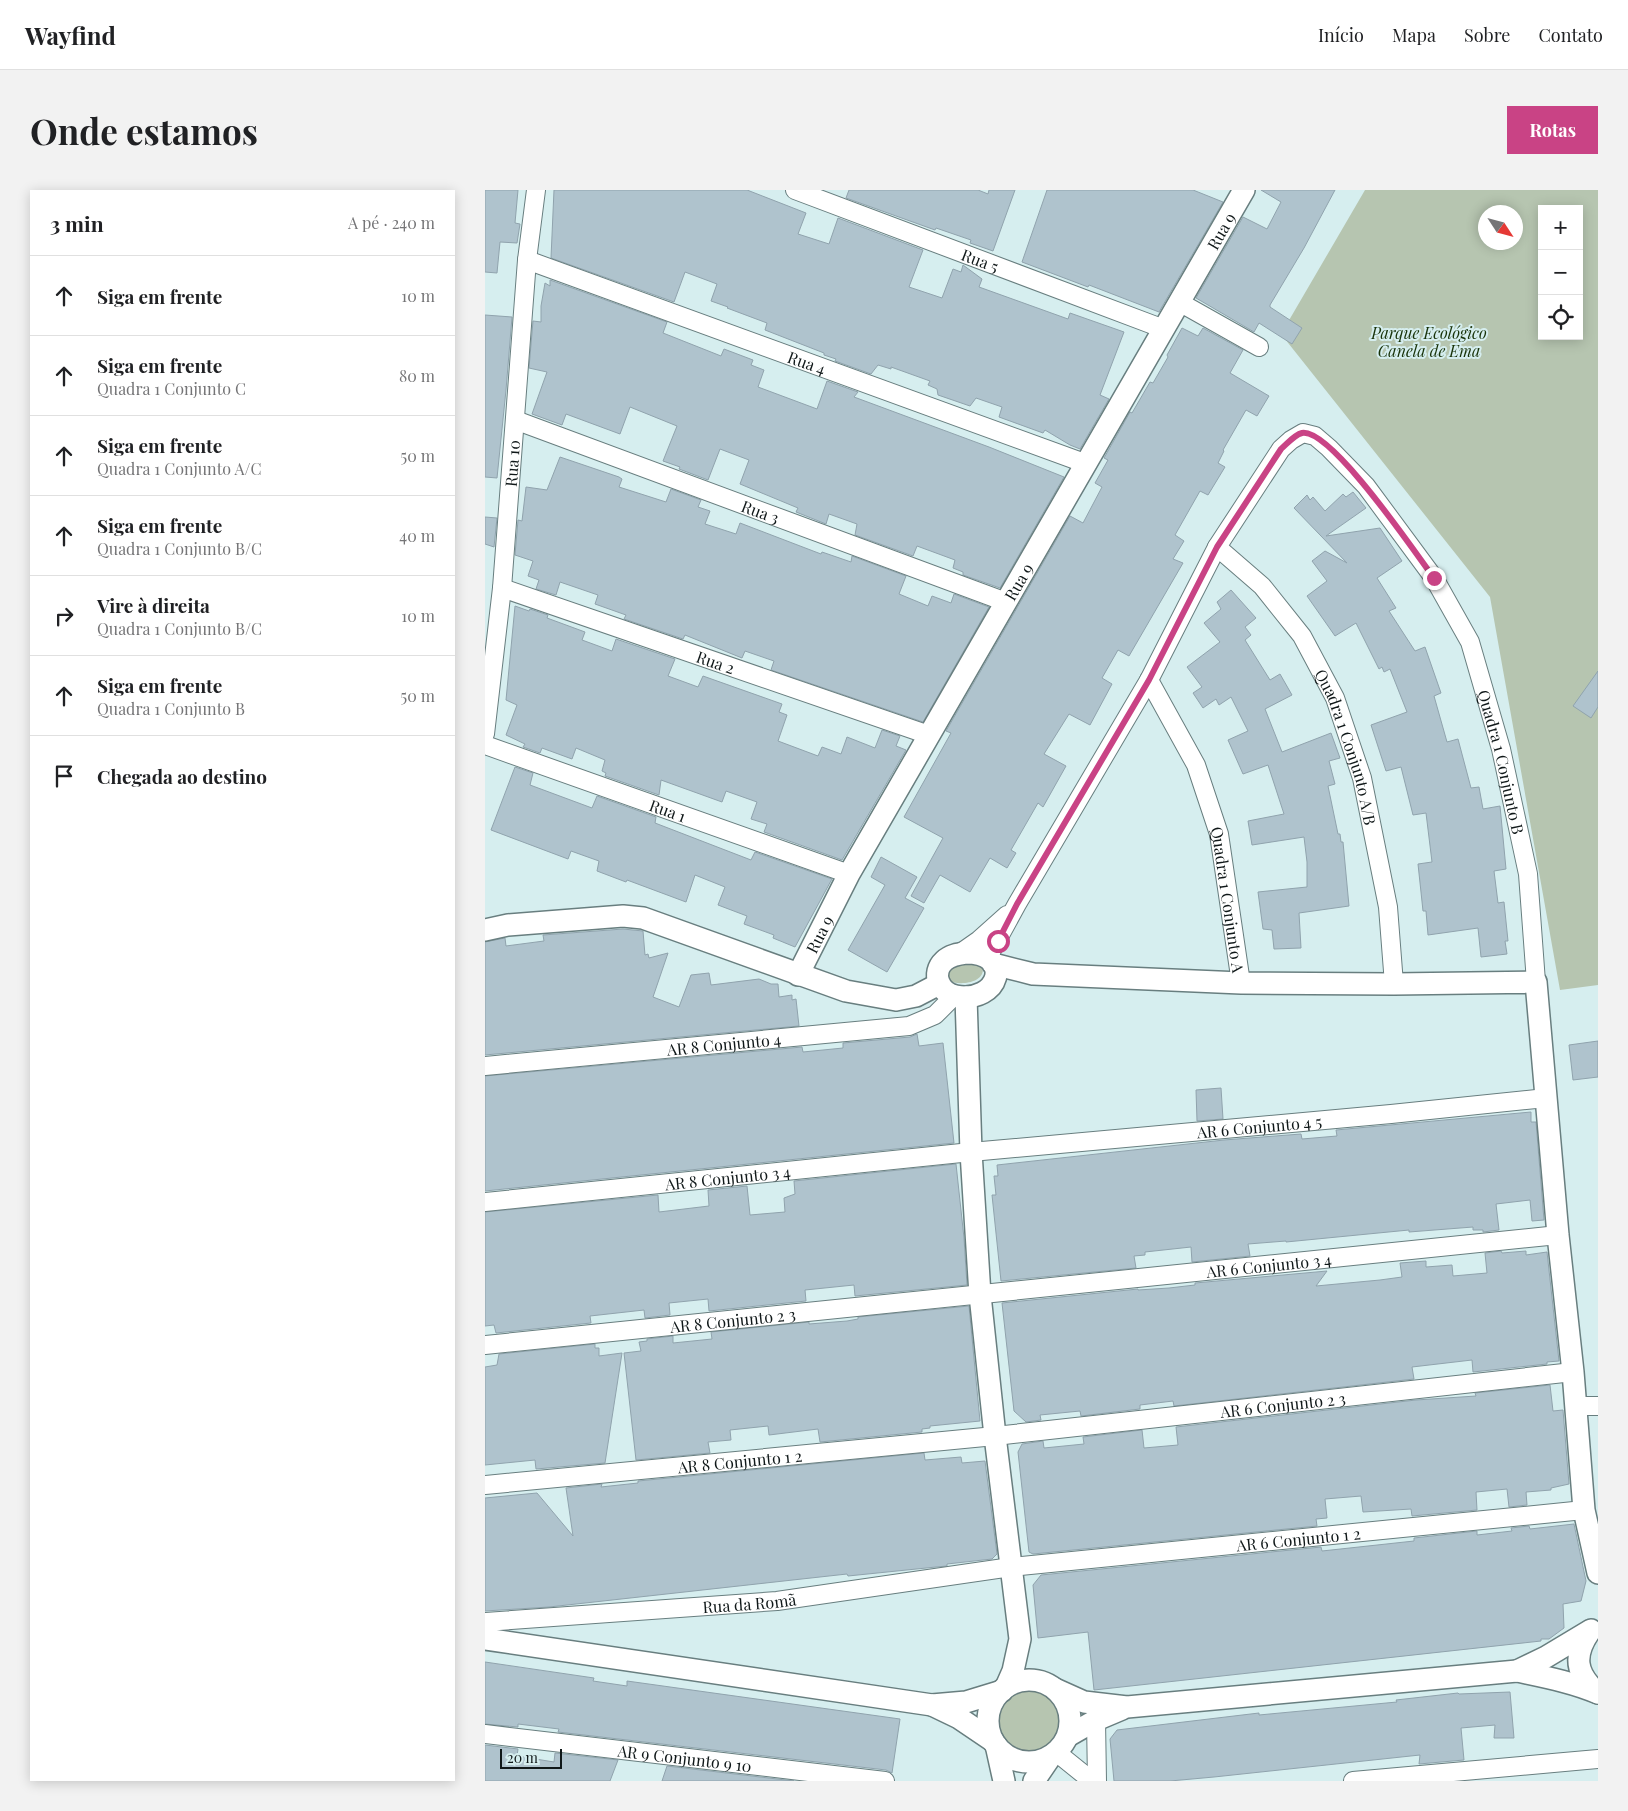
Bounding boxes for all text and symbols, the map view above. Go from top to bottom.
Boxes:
text: Wayfind [25,19,116,51]
text: Início [1318,23,1364,47]
text: Mapa [1392,23,1436,47]
text: Sobre [1464,23,1510,47]
text: Contato [1538,23,1603,47]
button: Rotas [1507,106,1598,154]
text: Onde estamos [30,107,258,154]
north arrow [1478,205,1523,250]
map controls [1538,205,1583,340]
button: + [1538,205,1583,250]
street label: Rua 9 [1201,208,1239,253]
text: 3 min [50,209,104,237]
text: A pé · 240 m [348,212,435,233]
street label: Rua 5 [959,243,1002,276]
button: − [1538,250,1583,295]
icon: ahead [50,282,78,310]
text: Siga em frente [97,283,222,309]
text: 10 m [401,285,435,306]
button: locate [1538,295,1583,340]
park label: Parque Ecológico Canela de Ema [1370,322,1487,361]
street label: Rua 4 [785,345,829,379]
text: Siga em frente [97,352,222,378]
icon: ahead [50,362,78,390]
text: 80 m [399,365,435,386]
text: Quadra 1 Conjunto C [97,378,246,399]
text: Siga em frente [97,432,222,458]
street label: Rua 10 [499,439,524,488]
icon: ahead [50,442,78,470]
text: 50 m [401,445,435,466]
text: Quadra 1 Conjunto A/C [97,458,262,479]
street label: Rua 3 [739,494,782,528]
text: Siga em frente [97,512,222,538]
icon: ahead [50,522,78,550]
text: 40 m [399,525,435,546]
text: Quadra 1 Conjunto B/C [97,538,262,559]
street label: Rua 9 [999,559,1037,604]
route end [1423,567,1446,590]
text: Vire à direita [97,592,210,618]
icon: right [50,602,78,630]
text: 10 m [401,605,435,626]
text: Quadra 1 Conjunto B/C [97,618,262,639]
street label: Rua 2 [694,645,738,678]
street label: Quadra 1 Conjunto A/B [1311,665,1382,827]
text: Siga em frente [97,672,222,698]
icon: ahead [50,682,78,710]
text: 50 m [401,685,435,706]
street label: Quadra 1 Conjunto B [1474,687,1530,836]
text: Quadra 1 Conjunto B [97,698,245,719]
icon: arrive [50,762,78,790]
text: Chegada ao destino [97,763,267,789]
street label: Rua 1 [647,794,689,826]
street label: Quadra 1 Conjunto A [1207,823,1250,975]
street label: Rua 9 [800,912,837,956]
route start [987,930,1010,953]
street label: AR 8 Conjunto 4 [665,1028,782,1059]
street label: AR 6 Conjunto 4 5 [1195,1110,1323,1142]
street label: AR 8 Conjunto 3 4 [663,1160,792,1194]
street label: AR 6 Conjunto 3 4 [1204,1248,1333,1282]
street label: AR 8 Conjunto 2 3 [668,1303,796,1337]
street label: AR 6 Conjunto 2 3 [1218,1387,1347,1422]
street label: AR 8 Conjunto 1 2 [676,1444,803,1477]
street label: AR 6 Conjunto 1 2 [1234,1522,1361,1555]
street label: Rua da Romã [702,1588,798,1617]
street label: AR 9 Conjunto 9 10 [616,1739,753,1776]
scale bar [500,1746,563,1769]
text: 20 m [507,1748,538,1767]

